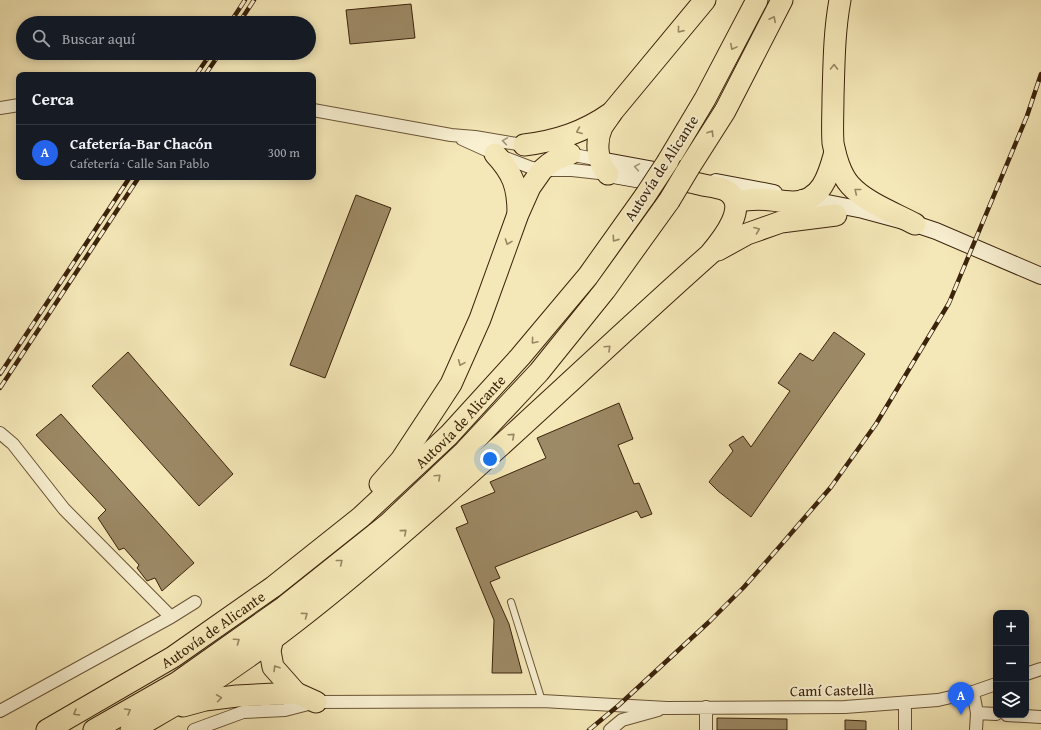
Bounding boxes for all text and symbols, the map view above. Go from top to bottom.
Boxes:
search box [16,16,316,60]
one-way arrow [768,16,776,23]
one-way arrow [678,26,685,33]
icon: search [30,27,52,49]
text: Buscar aquí [62,28,135,49]
one-way arrow [731,43,738,50]
one-way arrow [830,64,838,70]
text: Cerca [32,86,74,111]
street label: Autovía de Alicante [619,111,703,225]
one-way arrow [576,126,584,134]
one-way arrow [706,130,713,137]
text: Cafetería-Bar Chacón [70,133,212,154]
one-way arrow [502,138,508,146]
text: A [41,143,49,162]
text: 300 m [268,143,300,162]
text: Cafetería · Calle San Pablo [70,154,209,173]
one-way arrow [634,163,640,171]
one-way arrow [854,188,861,195]
one-way arrow [754,226,761,234]
one-way arrow [612,235,619,242]
one-way arrow [504,239,512,246]
one-way arrow [531,336,538,343]
one-way arrow [603,345,610,352]
one-way arrow [457,360,465,367]
street label: Autovía de Alicante [410,370,510,472]
one-way arrow [507,433,515,440]
your location [480,449,500,469]
one-way arrow [433,474,441,481]
one-way arrow [400,529,407,536]
one-way arrow [336,560,343,567]
street label: Autovía de Alicante [157,586,269,673]
map controls [993,610,1029,718]
button: + [993,610,1029,646]
one-way arrow [300,613,307,620]
one-way arrow [233,638,240,646]
button: − [993,646,1029,682]
one-way arrow [274,666,281,673]
street label: Camí Castellà [790,679,874,701]
pin: A [948,682,974,715]
button: layers [993,682,1029,718]
one-way arrow [215,694,222,703]
one-way arrow [123,708,131,715]
one-way arrow [73,709,80,716]

